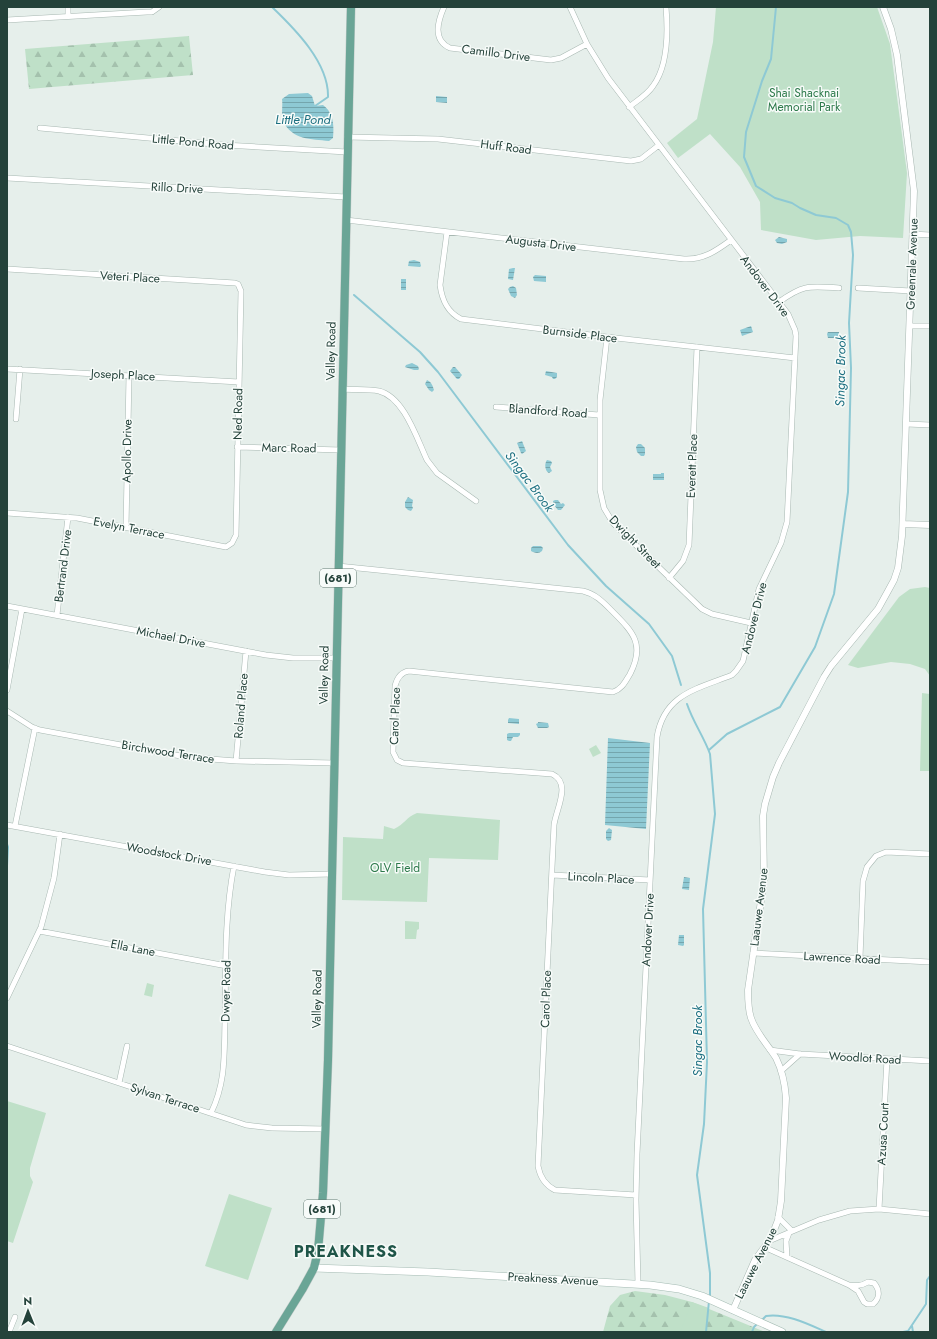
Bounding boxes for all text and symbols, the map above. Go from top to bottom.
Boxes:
street label: Camillo Drive [461,40,531,66]
park label: Shai Shacknai Memorial Park [768,84,841,116]
water label: Little Pond [275,110,332,129]
street label: Little Pond Road [151,129,235,155]
street label: Huff Road [479,135,533,159]
street label: Rillo Drive [150,178,204,198]
street label: Greenrale Avenue [901,218,923,310]
street label: Augusta Drive [505,230,577,256]
street label: Andover Drive [736,251,794,321]
street label: Veteri Place [100,266,160,288]
street label: Burnside Place [542,320,618,348]
street label: Valley Road [321,321,341,381]
water label: Singac Brook [830,335,851,407]
street label: Joseph Place [88,364,156,386]
street label: Ned Road [229,388,247,440]
street label: Blandford Road [508,399,588,423]
street label: Apollo Drive [117,419,137,483]
street label: Everett Place [682,434,702,498]
street label: Marc Road [262,439,316,457]
water label: Singac Brook [500,447,559,516]
street label: Dwight Street [605,511,665,573]
street label: Evelyn Terrace [92,512,166,544]
street label: Bertrand Drive [50,529,76,603]
road number: (681) [320,569,356,587]
street label: Andover Drive [736,580,772,656]
street label: Michael Drive [135,621,207,653]
street label: Valley Road [314,645,334,705]
street label: Roland Place [229,673,253,739]
street label: Carol Place [385,687,405,745]
street label: Birchwood Terrace [120,736,216,768]
street label: Woodstock Drive [125,838,213,870]
park label: OLV Field [370,859,420,877]
street label: Lincoln Place [567,867,635,889]
street label: Laauwe Avenue [745,867,773,947]
street label: Andover Drive [637,893,659,967]
street label: Ella Lane [109,935,157,961]
street label: Lawrence Road [803,947,881,969]
street label: Dwyer Road [216,960,236,1022]
street label: Valley Road [307,969,327,1029]
street label: Carol Place [536,970,556,1028]
water label: Singac Brook [688,1005,707,1077]
street label: Woodlot Road [828,1047,902,1069]
street label: Sylvan Terrace [128,1078,202,1118]
street label: Azusa Court [872,1102,894,1166]
road number: (681) [304,1200,340,1218]
street label: Laauwe Avenue [730,1224,782,1302]
district label: PREAKNESS [294,1240,398,1263]
street label: Preakness Avenue [507,1268,599,1290]
north arrow [8,1291,48,1331]
text: N [23,1293,32,1309]

